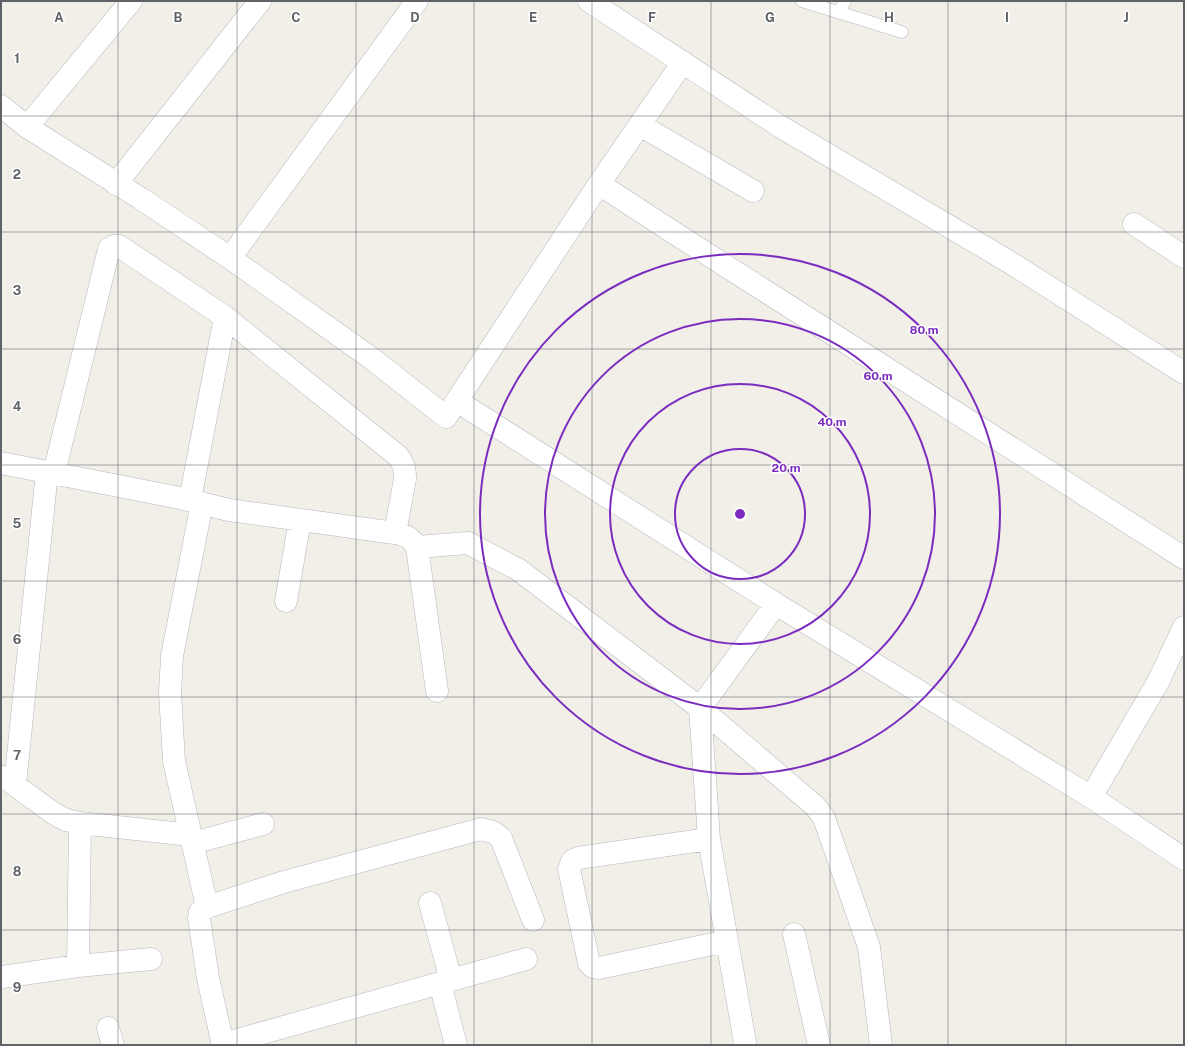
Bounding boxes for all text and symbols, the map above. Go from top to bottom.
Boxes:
text: A [54,10,64,25]
text: B [174,10,183,25]
text: C [291,10,301,25]
text: D [410,10,420,25]
text: E [529,10,537,25]
text: F [648,10,656,25]
text: G [765,10,775,25]
text: H [884,10,894,25]
text: I [1005,10,1009,25]
text: J [1123,10,1129,25]
text: 1 [14,51,20,66]
text: 2 [13,167,21,182]
text: 3 [13,283,22,298]
text: 80 m [909,323,939,337]
text: 60 m [863,369,893,383]
text: 4 [13,399,22,414]
text: 40 m [817,415,847,429]
text: 20 m [772,461,801,475]
centre of rings [733,507,747,521]
text: 5 [13,516,22,531]
text: 6 [13,632,22,647]
text: 7 [13,748,21,763]
text: 8 [13,864,22,879]
text: 9 [13,980,21,995]

